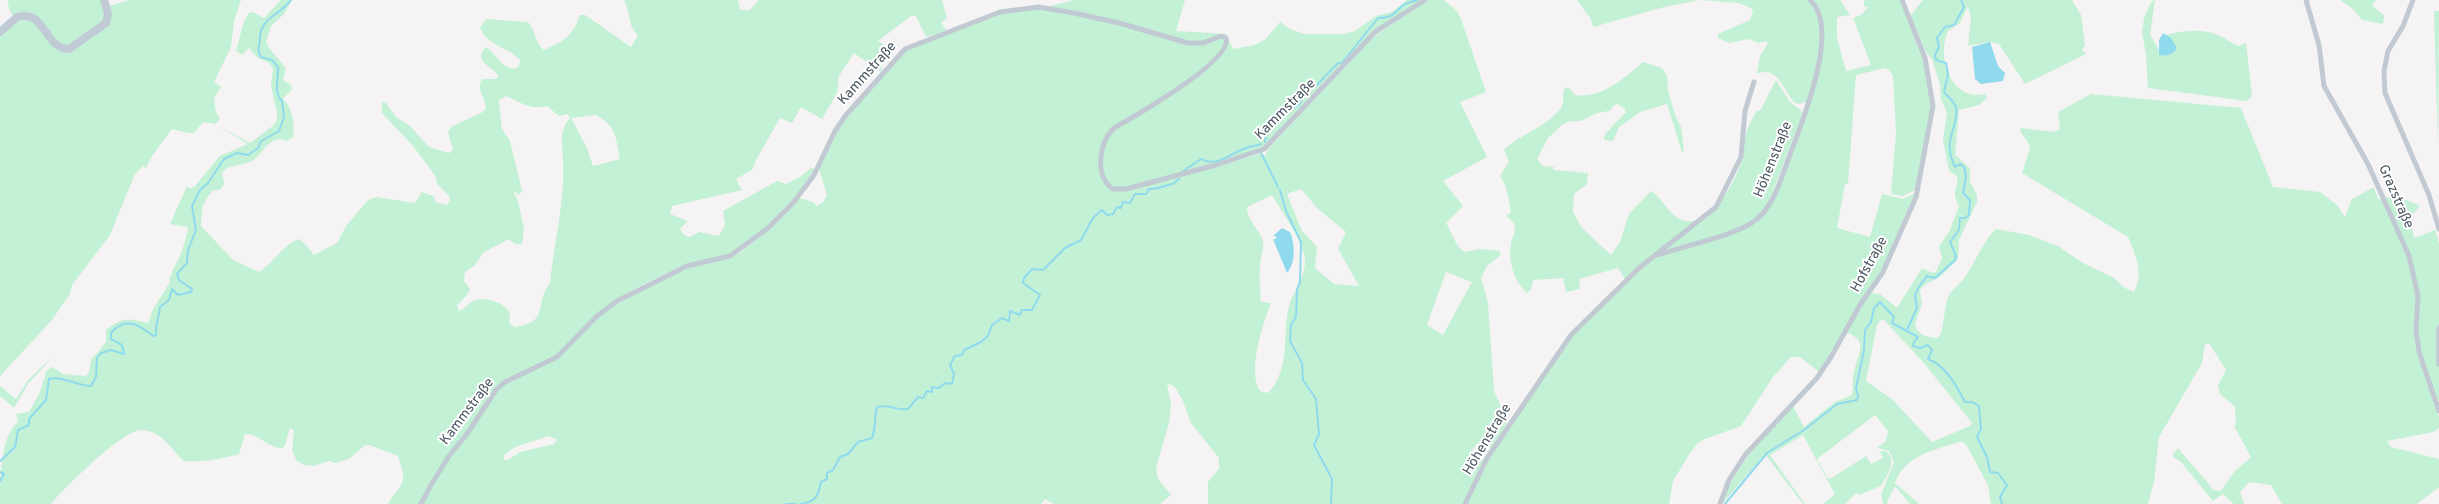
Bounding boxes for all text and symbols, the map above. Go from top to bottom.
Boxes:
street label: Kammstraße [835,39,901,109]
street label: Kammstraße [1252,76,1320,144]
street label: Höhenstraße [1751,120,1797,200]
street label: Grazstraße [2373,163,2417,231]
street label: Hofstraße [1848,234,1892,296]
street label: Kammstraße [437,375,499,449]
street label: Höhenstraße [1460,401,1516,479]

